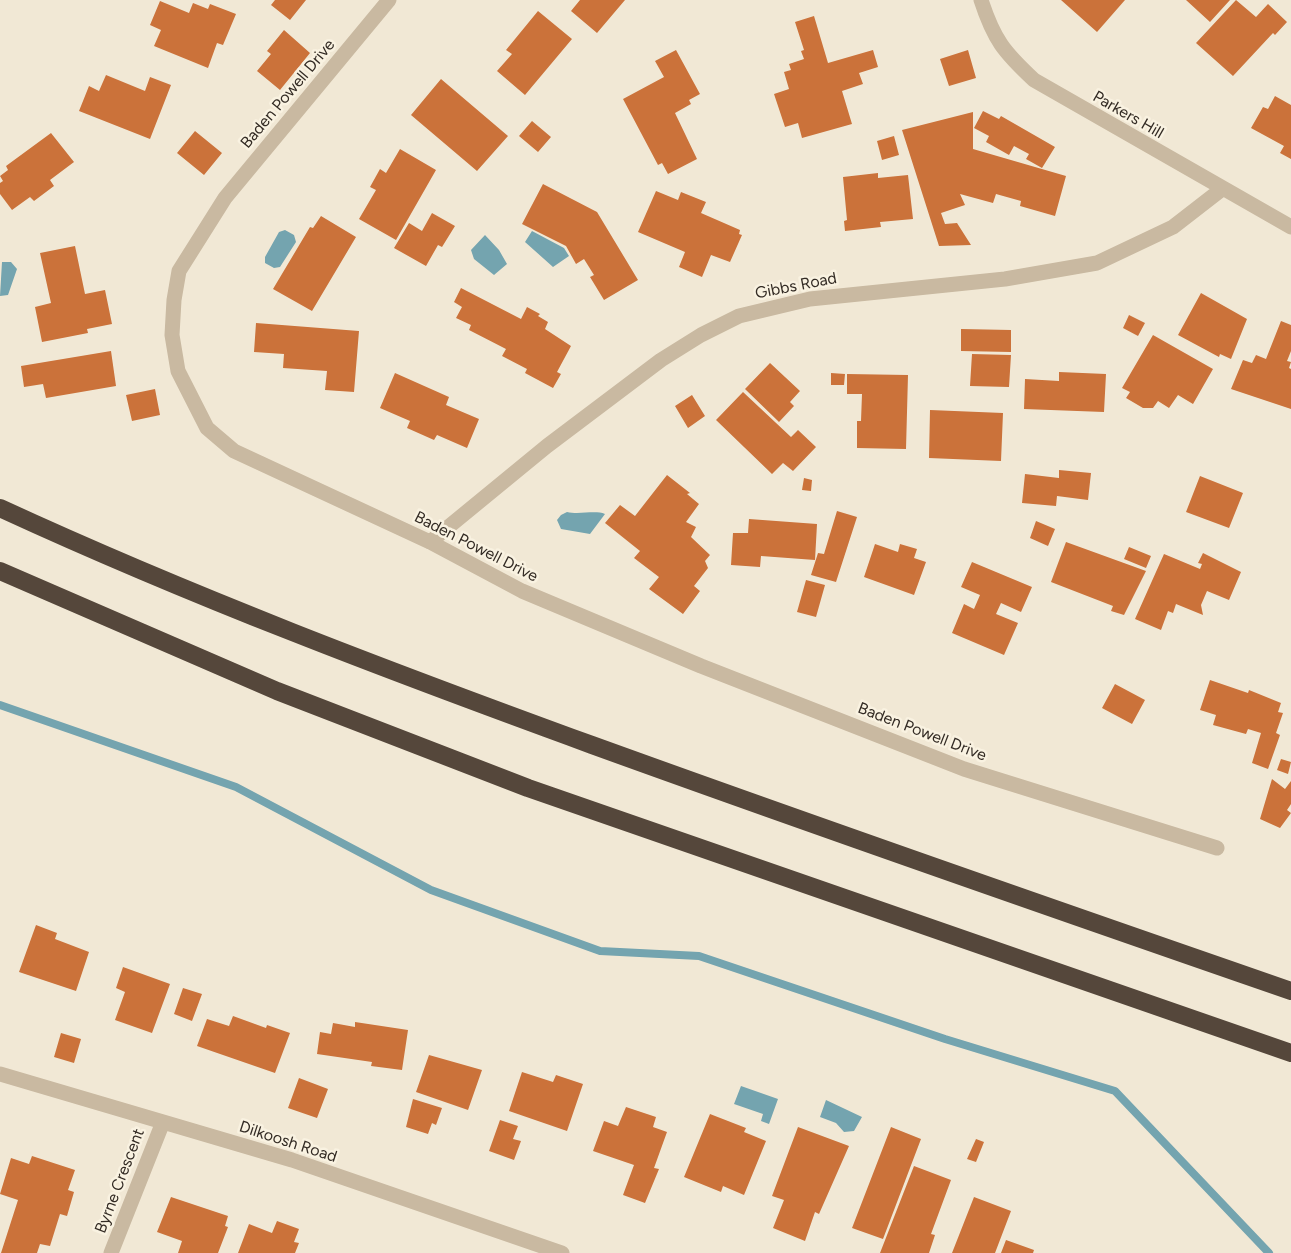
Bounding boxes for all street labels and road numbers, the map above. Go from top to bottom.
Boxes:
street label: Baden Powell Drive [237,36,339,152]
street label: Parkers Hill [1089,87,1167,143]
street label: Gibbs Road [753,269,839,303]
street label: Baden Powell Drive [411,508,541,586]
street label: Baden Powell Drive [855,699,989,765]
street label: Dilkoosh Road [237,1117,339,1167]
street label: Byrne Crescent [91,1126,149,1236]

